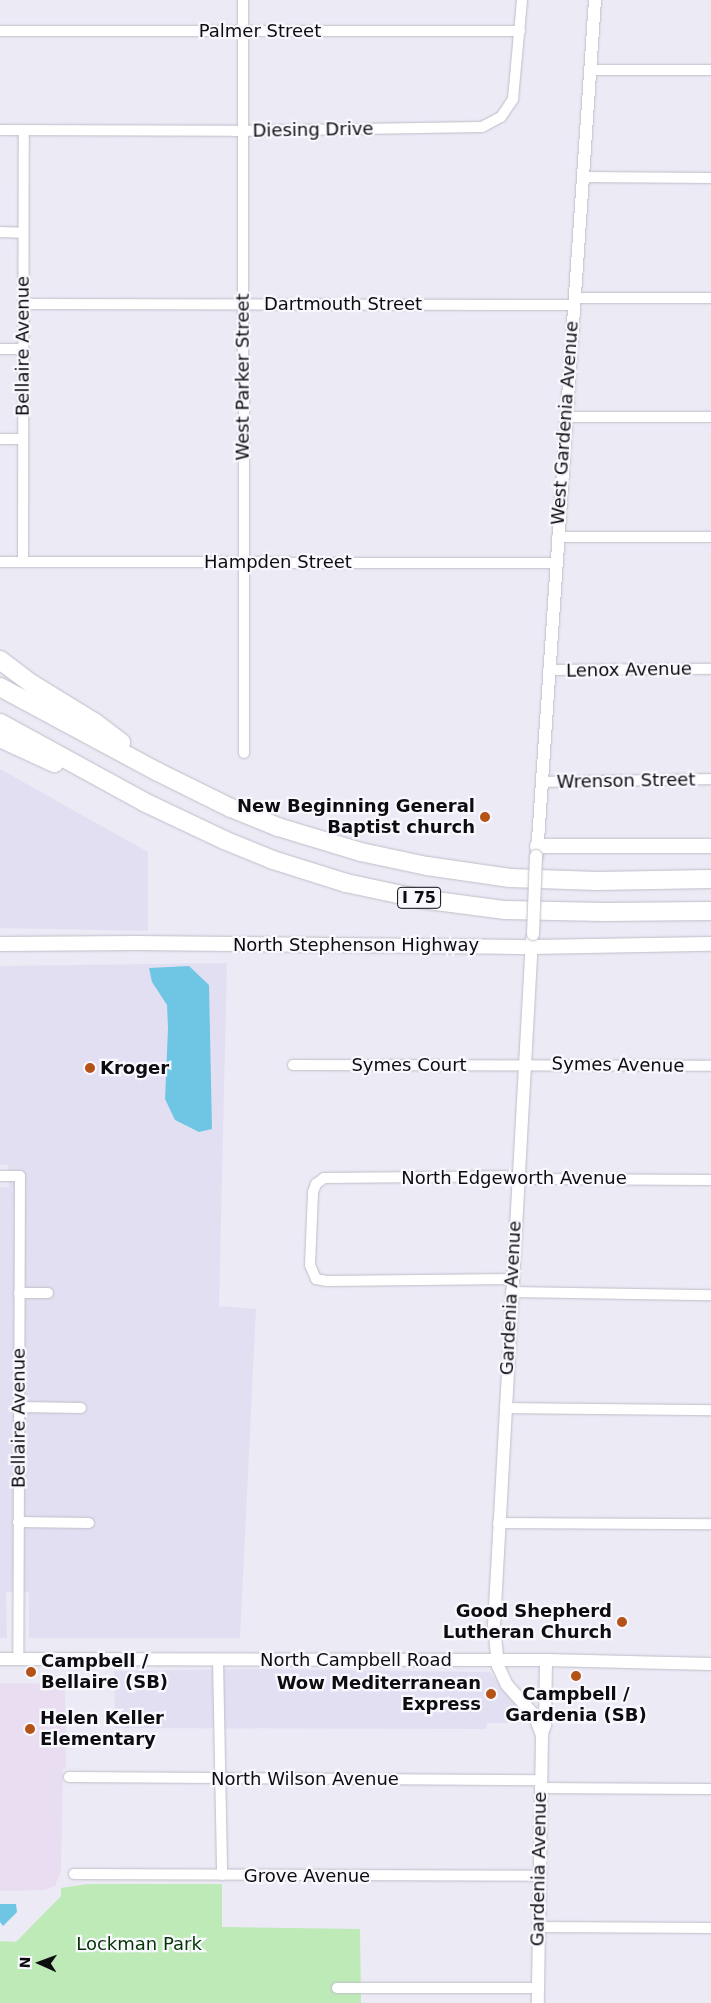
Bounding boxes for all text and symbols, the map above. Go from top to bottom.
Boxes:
street label: Palmer Street [199,20,321,42]
street label: Diesing Drive [252,118,374,142]
street label: Bellaire Avenue [12,276,34,416]
street label: West Parker Street [232,293,254,461]
street label: Dartmouth Street [264,293,422,315]
street label: West Gardenia Avenue [547,320,583,526]
street label: Hampden Street [204,551,352,573]
street label: Lenox Avenue [566,658,692,682]
street label: Wrenson Street [556,769,696,793]
place label: New Beginning General Baptist church [237,796,475,839]
marker: New Beginning General Baptist church [479,811,491,823]
road number: I 75 [396,884,442,911]
street label: North Stephenson Highway [233,934,479,956]
street label: Symes Avenue [551,1053,685,1077]
street label: Symes Court [351,1054,467,1076]
place label: Kroger [100,1057,169,1079]
marker: Kroger [84,1062,96,1074]
street label: North Edgeworth Avenue [401,1167,627,1189]
street label: Gardenia Avenue [496,1220,526,1376]
street label: Bellaire Avenue [8,1348,30,1488]
place label: Good Shepherd Lutheran Church [443,1601,612,1644]
marker: Good Shepherd Lutheran Church [616,1616,628,1628]
street label: North Campbell Road [260,1649,452,1671]
place label: Campbell / Bellaire (SB) [41,1651,168,1694]
marker: Campbell / Bellaire (SB) [25,1666,37,1678]
marker: Campbell / Gardenia (SB) [570,1670,582,1682]
place label: Wow Mediterranean Express [277,1673,481,1716]
place label: Campbell / Gardenia (SB) [505,1684,647,1726]
marker: Wow Mediterranean Express [485,1688,497,1700]
place label: Helen Keller Elementary [40,1708,164,1750]
marker: Helen Keller Elementary [24,1723,36,1735]
street label: North Wilson Avenue [211,1768,399,1790]
street label: Gardenia Avenue [527,1792,551,1946]
street label: Grove Avenue [244,1865,370,1887]
park label: Lockman Park [76,1933,202,1955]
north arrow [15,1938,65,1988]
text: N [17,1956,33,1969]

